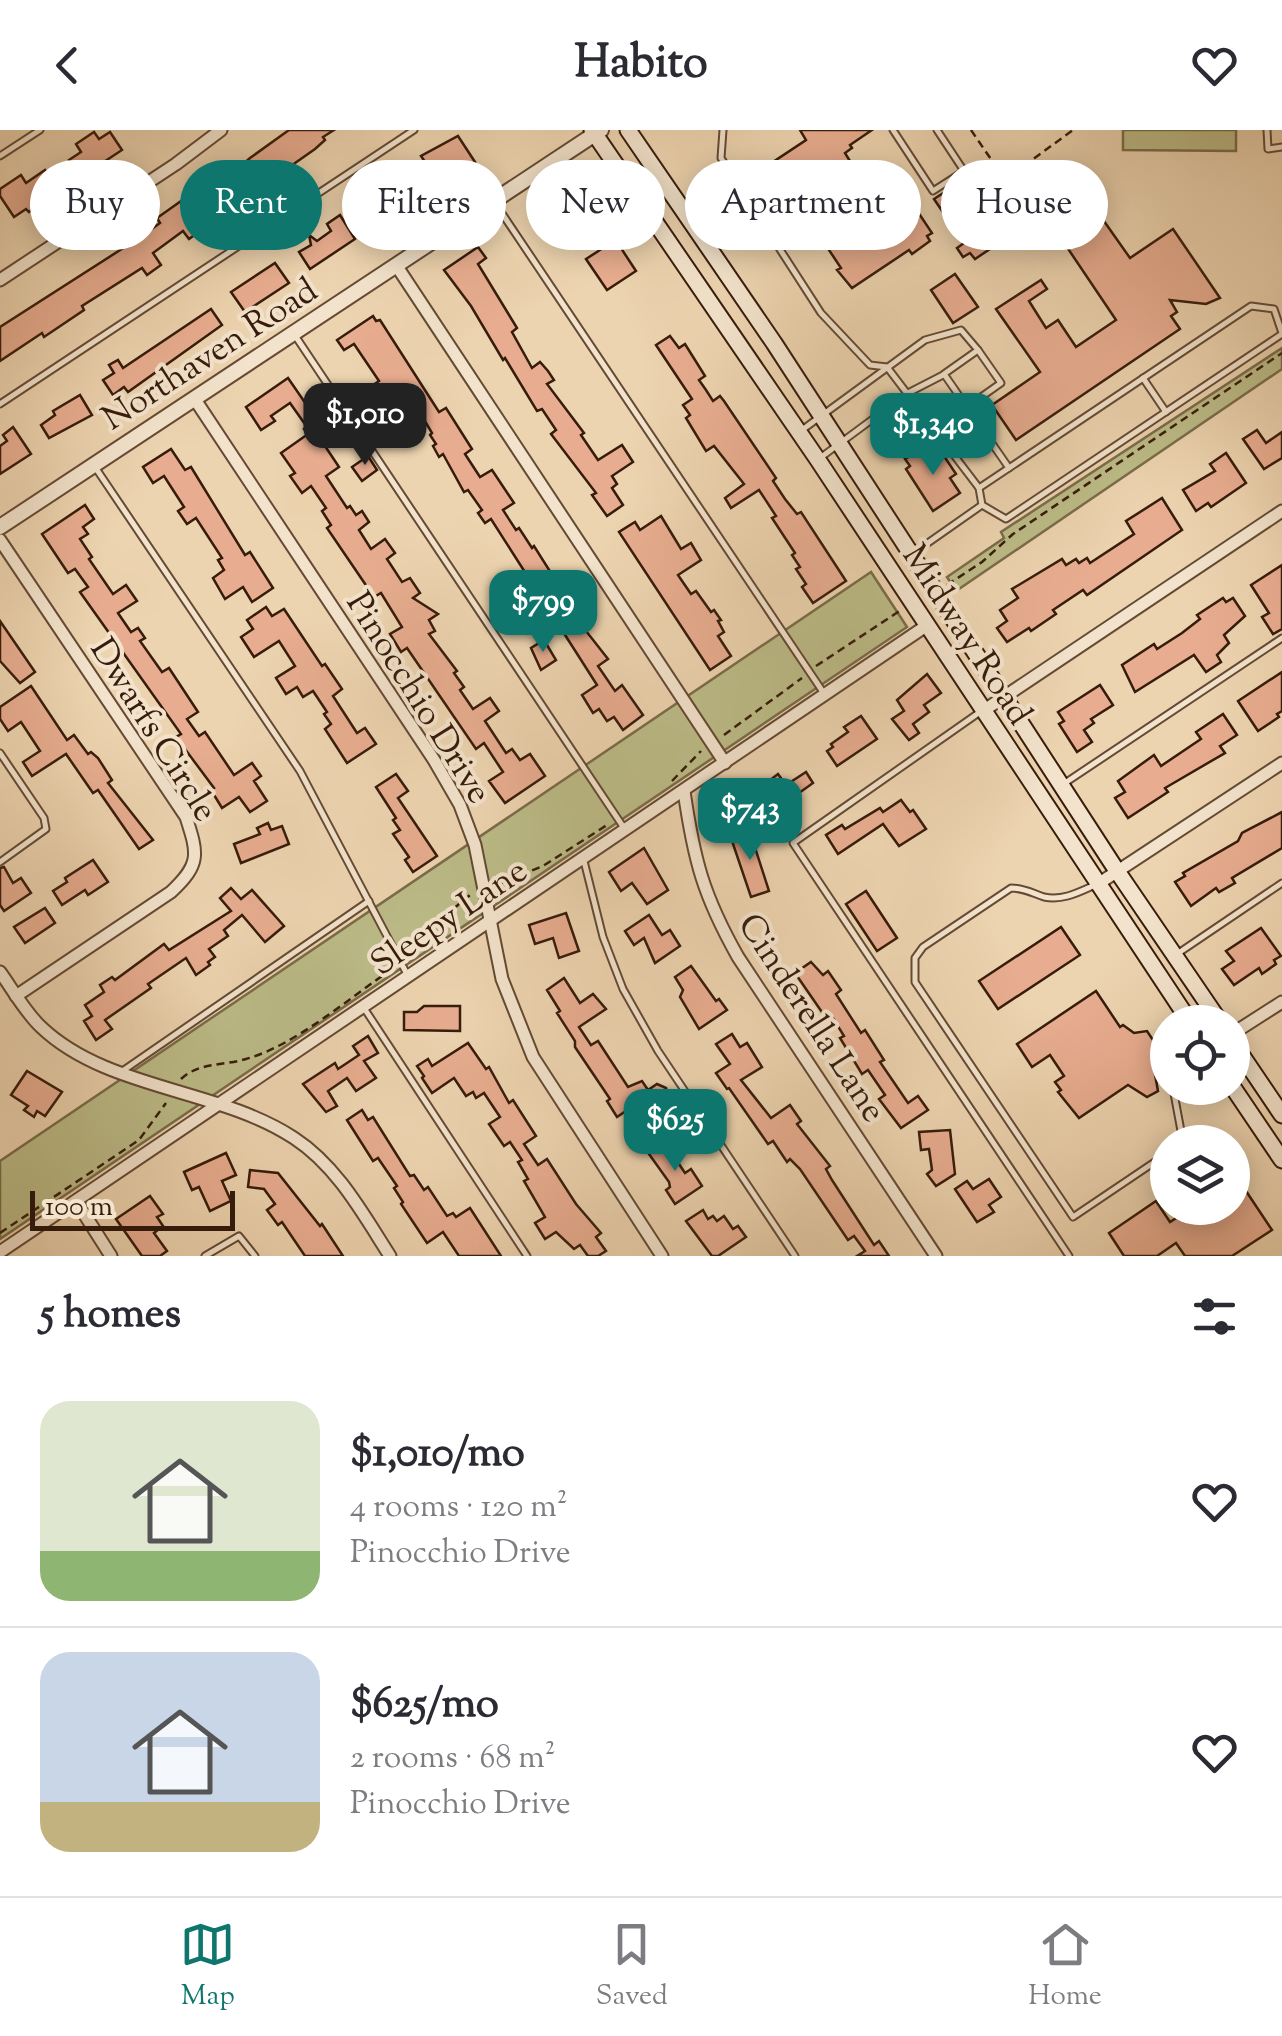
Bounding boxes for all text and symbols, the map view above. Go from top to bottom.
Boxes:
text: Habito [574,33,708,98]
icon: back [40,38,95,93]
icon: heart [1187,38,1242,93]
chip: Buy [30,160,160,250]
chip: Rent [180,160,322,250]
chip: Filters [342,160,506,250]
chip: New [526,160,665,250]
chip: Apartment [685,160,921,250]
chip: House [941,160,1108,250]
street label: Northaven Road [93,267,329,445]
pin: $1,010 [284,383,446,468]
text: $1,010 [325,392,405,438]
pin: $1,340 [852,393,1014,478]
text: $1,340 [892,402,974,448]
street label: Midway Road [887,535,1043,737]
pin: $799 [484,570,602,655]
text: $799 [511,579,575,625]
street label: Pinocchio Drive [331,583,503,815]
street label: Dwarfs Circle [75,629,229,833]
pin: $743 [691,778,809,863]
text: $743 [720,787,780,833]
street label: Sleepy Lane [361,848,539,990]
street label: Cinderella Lane [723,904,897,1133]
map controls [1150,1005,1250,1225]
button: locate [1150,1005,1250,1105]
pin: $625 [616,1089,734,1174]
text: $625 [646,1098,704,1144]
button: layers [1150,1125,1250,1225]
scale bar [30,1186,235,1230]
text: 100 m [45,1188,113,1228]
text: 5 homes [40,1286,181,1346]
icon: filters [1187,1289,1242,1344]
text: $1,010/mo [350,1425,525,1485]
icon: home [120,1441,240,1561]
icon: heart [1187,1474,1242,1529]
text: 4 rooms · 120 m² [350,1485,568,1531]
text: Pinocchio Drive [350,1531,571,1577]
text: $625/mo [350,1676,499,1736]
icon: home [120,1692,240,1812]
icon: heart [1187,1725,1242,1780]
text: 2 rooms · 68 m² [350,1736,556,1782]
text: Pinocchio Drive [350,1782,571,1828]
tab: Map [180,1917,235,2017]
tab: Saved [596,1917,668,2017]
tab: Home [1028,1917,1102,2017]

